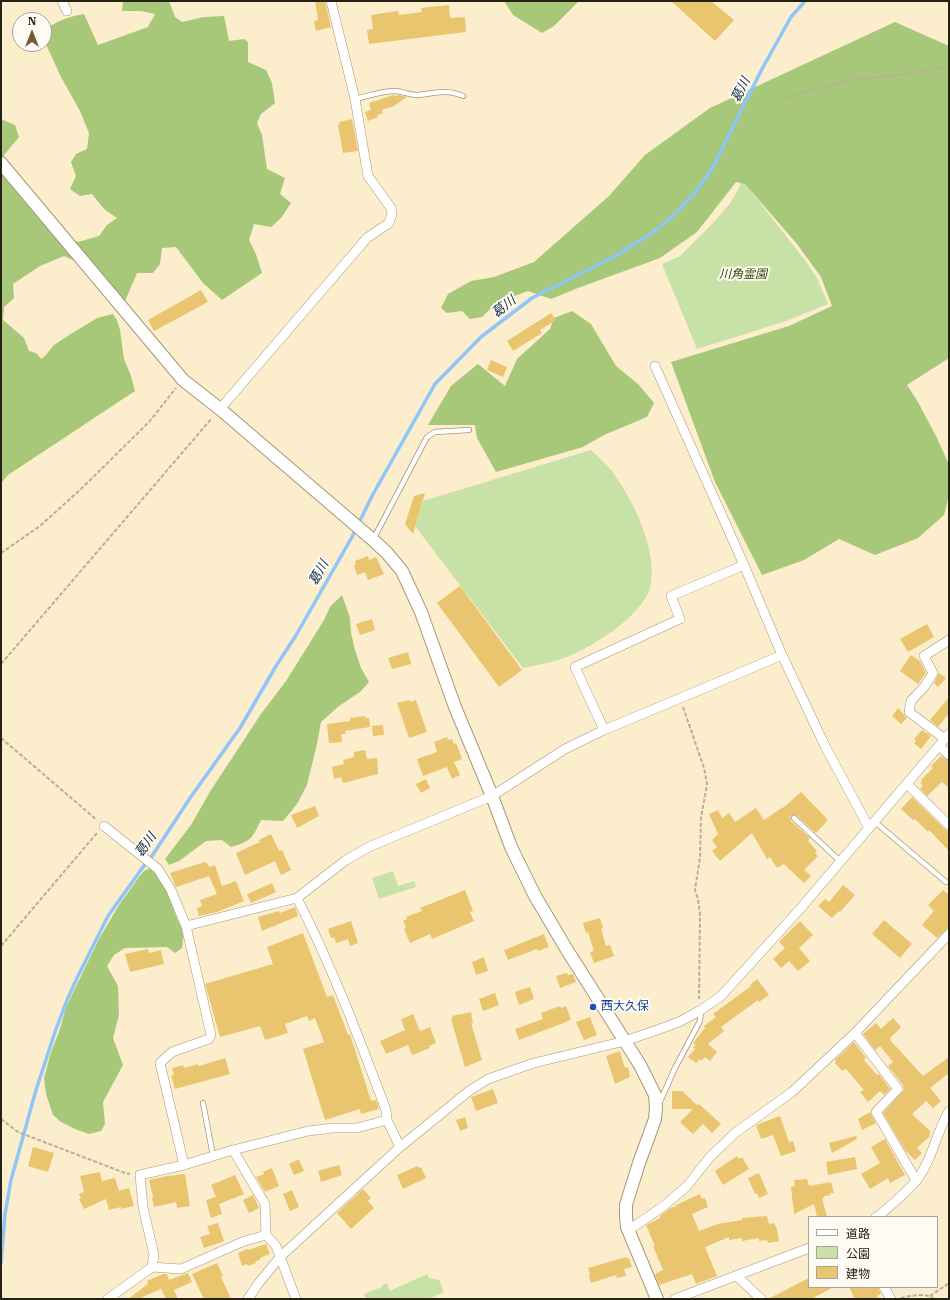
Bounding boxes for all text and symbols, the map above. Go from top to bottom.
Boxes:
north arrow [12,12,52,52]
text: N [28,14,36,28]
water label: 葛川 [728,75,754,105]
park label: 川角霊園 [719,268,767,282]
water label: 葛川 [489,293,519,321]
water label: 葛川 [306,558,332,588]
water label: 葛川 [132,830,160,860]
place label: 西大久保 [601,1000,649,1014]
marker: 西大久保 [588,1002,598,1012]
legend [808,1216,938,1288]
text: 道路 [846,1226,870,1241]
text: 公園 [846,1246,870,1261]
text: 建物 [846,1266,870,1281]

